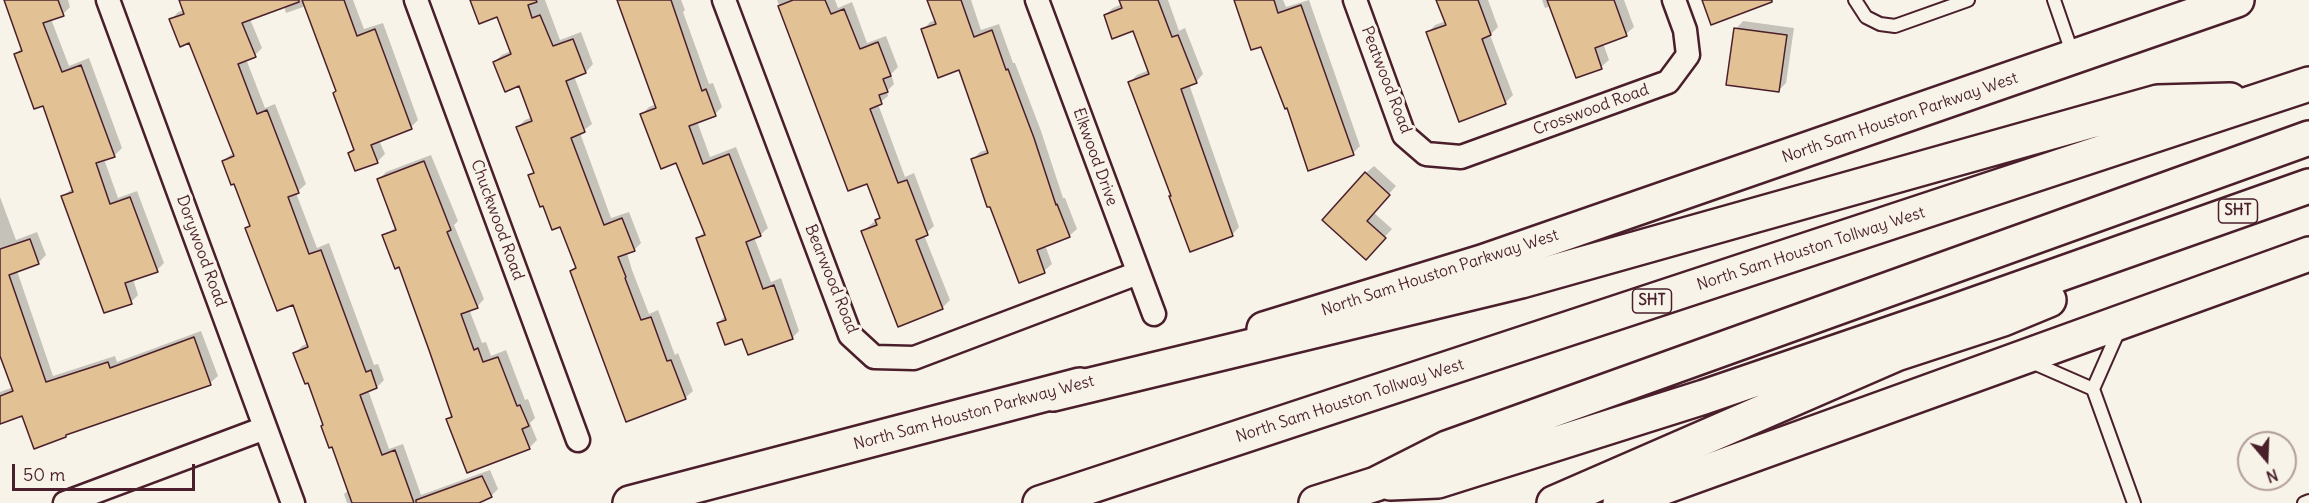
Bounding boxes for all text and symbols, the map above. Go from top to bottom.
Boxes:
street label: Peatwood Road [1357,24,1415,136]
street label: North Sam Houston Parkway West [1780,69,2020,167]
street label: Crosswood Road [1531,80,1651,140]
street label: Elkwood Drive [1068,105,1122,209]
street label: Chuckwood Road [466,157,528,283]
street label: Dorywood Road [172,193,230,309]
road number: SHT [2218,199,2258,223]
street label: North Sam Houston Tollway West [1695,203,1927,295]
street label: Bearwood Road [800,222,862,336]
street label: North Sam Houston Parkway West [1319,226,1561,320]
road number: SHT [1632,289,1672,313]
street label: North Sam Houston Tollway West [1234,355,1466,447]
street label: North Sam Houston Parkway West [852,372,1096,454]
north arrow [2237,431,2297,491]
scale bar [15,452,198,490]
text: 50 m [23,463,65,486]
text: N [2264,465,2281,487]

